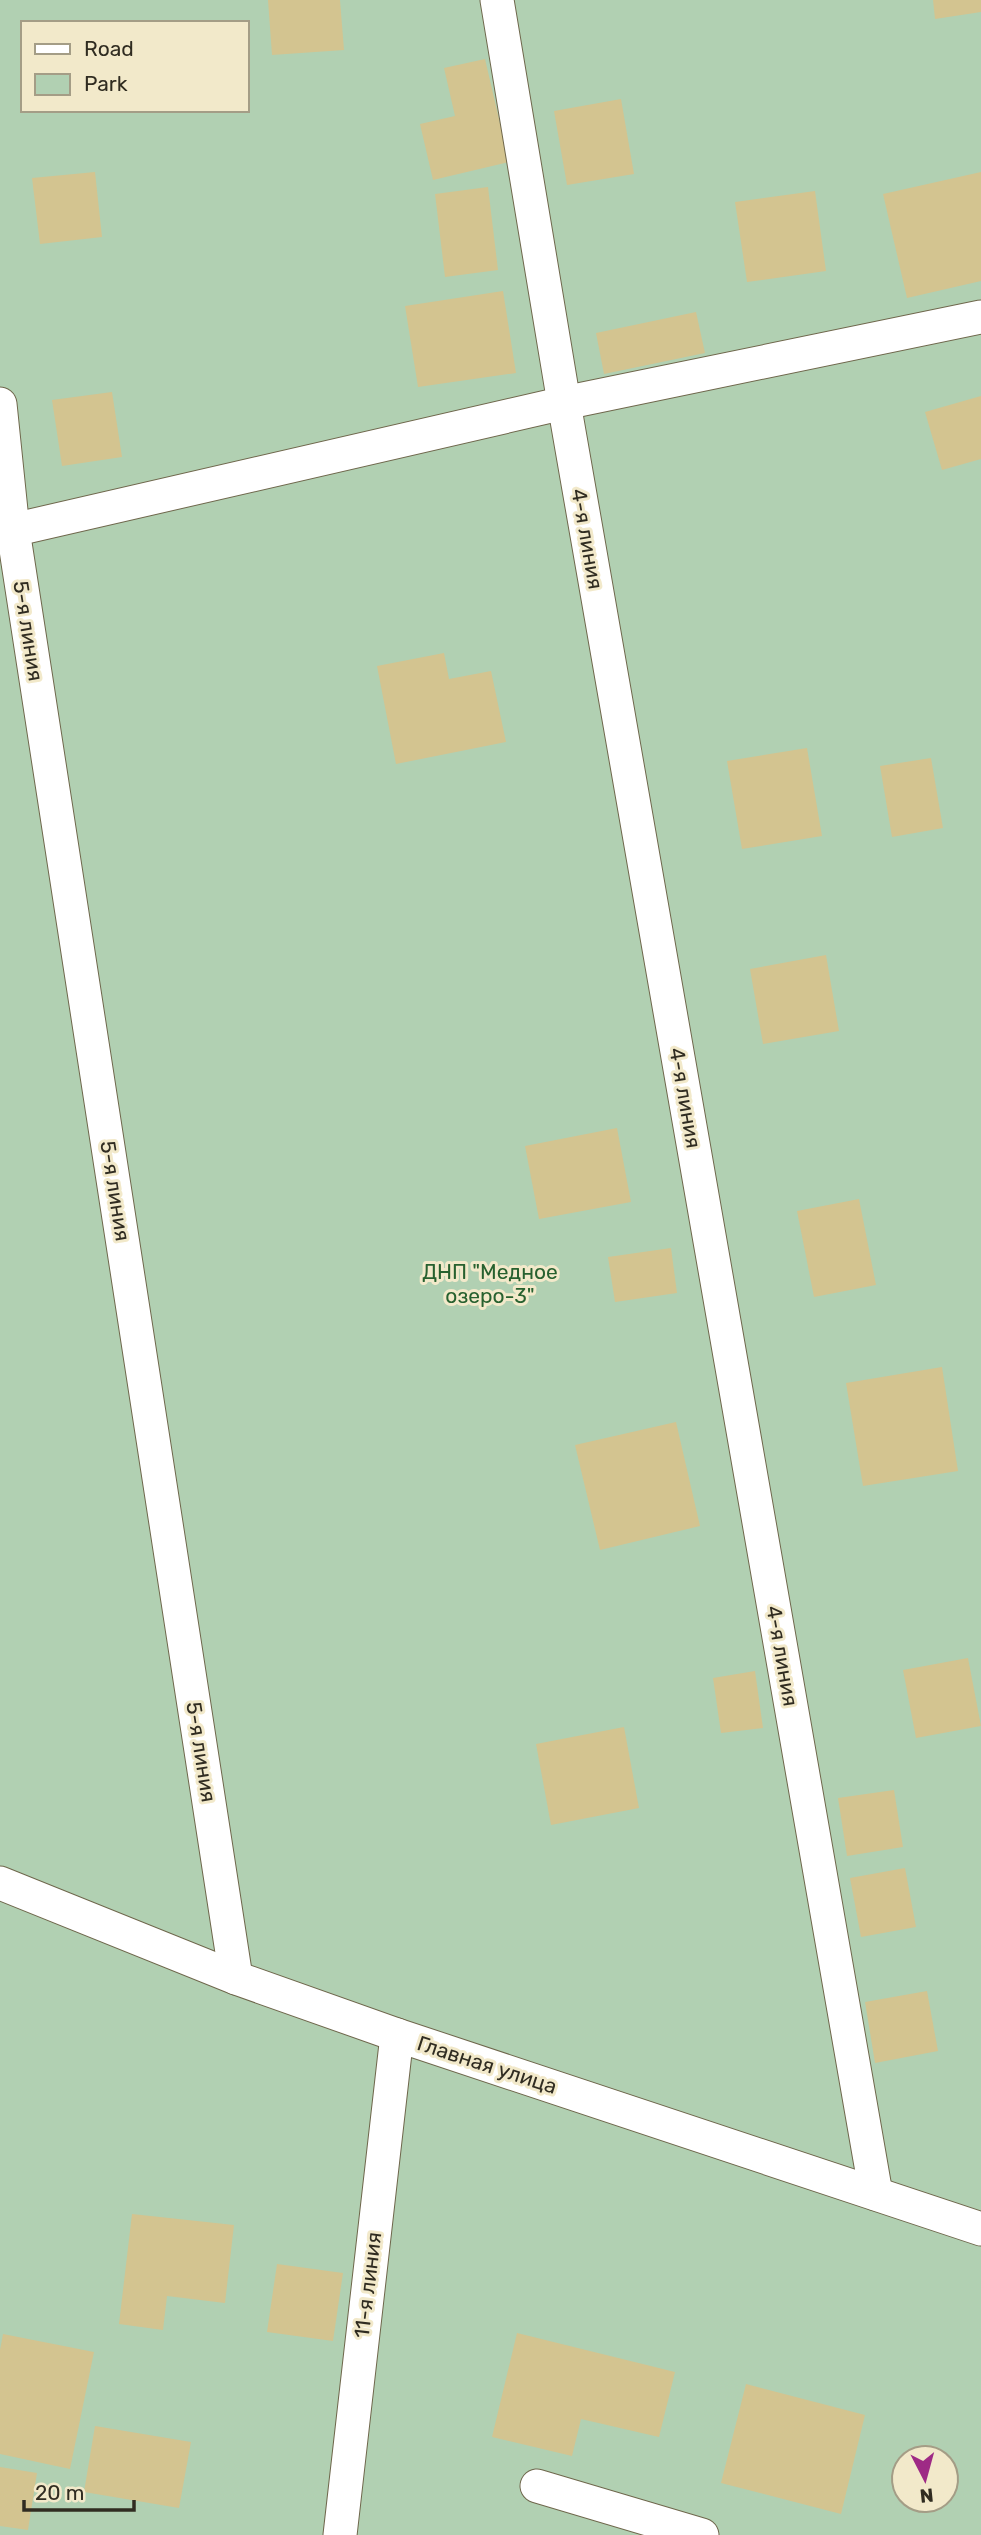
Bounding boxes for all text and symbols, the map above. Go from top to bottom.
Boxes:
legend [21,21,248,112]
text: Road [84,36,134,61]
text: Park [84,71,128,96]
street label: 4-я линия [566,487,609,591]
street label: 5-я линия [8,579,49,683]
street label: 4-я линия [664,1046,707,1150]
street label: 5-я линия [95,1139,136,1243]
park label: ДНП "Медное озеро-3" [422,1259,558,1308]
street label: 4-я линия [761,1604,804,1708]
street label: 5-я линия [181,1700,222,1804]
street label: Главная улица [414,2030,560,2099]
street label: 11-я линия [349,2230,386,2339]
north arrow [890,2444,960,2514]
scale bar [24,2468,135,2512]
text: 20 m [35,2480,84,2505]
text: N [919,2483,935,2508]

